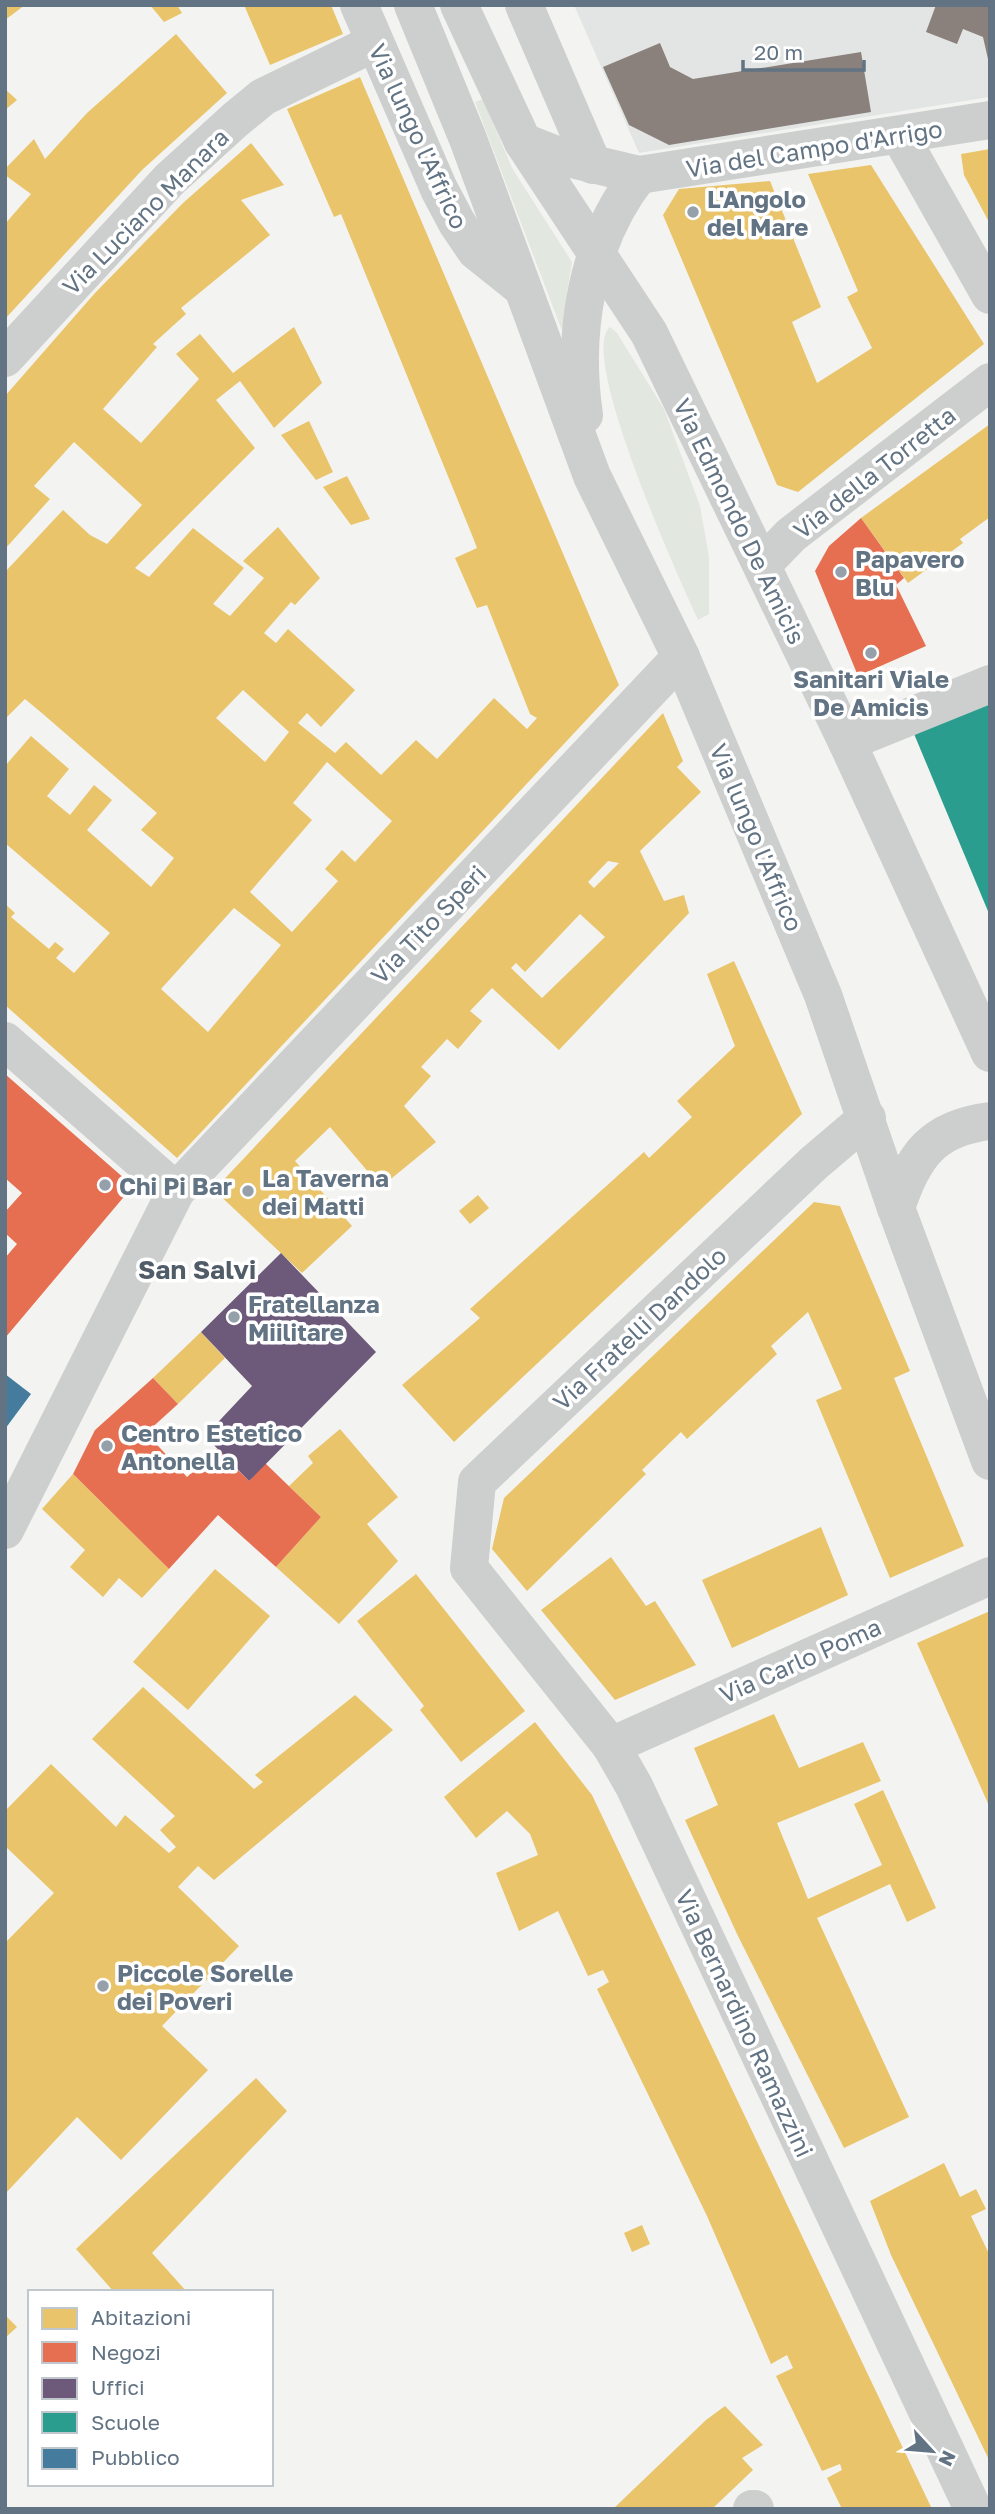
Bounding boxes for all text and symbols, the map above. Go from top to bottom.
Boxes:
scale bar [743,28,864,72]
street label: Via lungo l'Affrico [363,39,475,233]
text: 20 m [754,39,803,65]
street label: Via del Campo d'Arrigo [684,113,944,183]
street label: Via Luciano Manara [56,122,234,300]
place label: L'Angolo del Mare [707,184,808,241]
marker: L'Angolo del Mare [685,204,701,220]
street label: Via Edmondo De Amicis [668,394,812,648]
street label: Via della Torretta [787,400,961,544]
place label: Papavero Blu [855,544,964,601]
marker: Papavero Blu [833,564,849,580]
marker: Sanitari Viale De Amicis [863,645,879,661]
place label: Sanitari Viale De Amicis [793,664,949,721]
street label: Via lungo l'Affrico [704,739,810,935]
street label: Via Tito Speri [364,859,492,989]
place label: La Taverna dei Matti [262,1163,389,1220]
place label: Chi Pi Bar [119,1171,232,1200]
marker: Chi Pi Bar [97,1177,113,1193]
marker: La Taverna dei Matti [240,1183,256,1199]
street label: Via Fratelli Dandolo [546,1240,732,1416]
district label: San Salvi [138,1254,256,1285]
place label: Fratellanza Miilitare [248,1289,380,1346]
marker: Fratellanza Miilitare [226,1309,242,1325]
place label: Centro Estetico Antonella [121,1418,302,1475]
marker: Centro Estetico Antonella [99,1438,115,1454]
street label: Via Carlo Poma [715,1611,885,1709]
street label: Via Bernardino Ramazzini [670,1885,820,2161]
place label: Piccole Sorelle dei Poveri [117,1958,294,2015]
marker: Piccole Sorelle dei Poveri [95,1978,111,1994]
legend [28,2290,273,2486]
text: Abitazioni [91,2304,191,2330]
text: Negozi [91,2339,161,2365]
text: Uffici [91,2374,145,2400]
text: Scuole [91,2409,160,2435]
north arrow [897,2416,967,2486]
text: Pubblico [91,2444,180,2470]
text: N [934,2447,961,2470]

